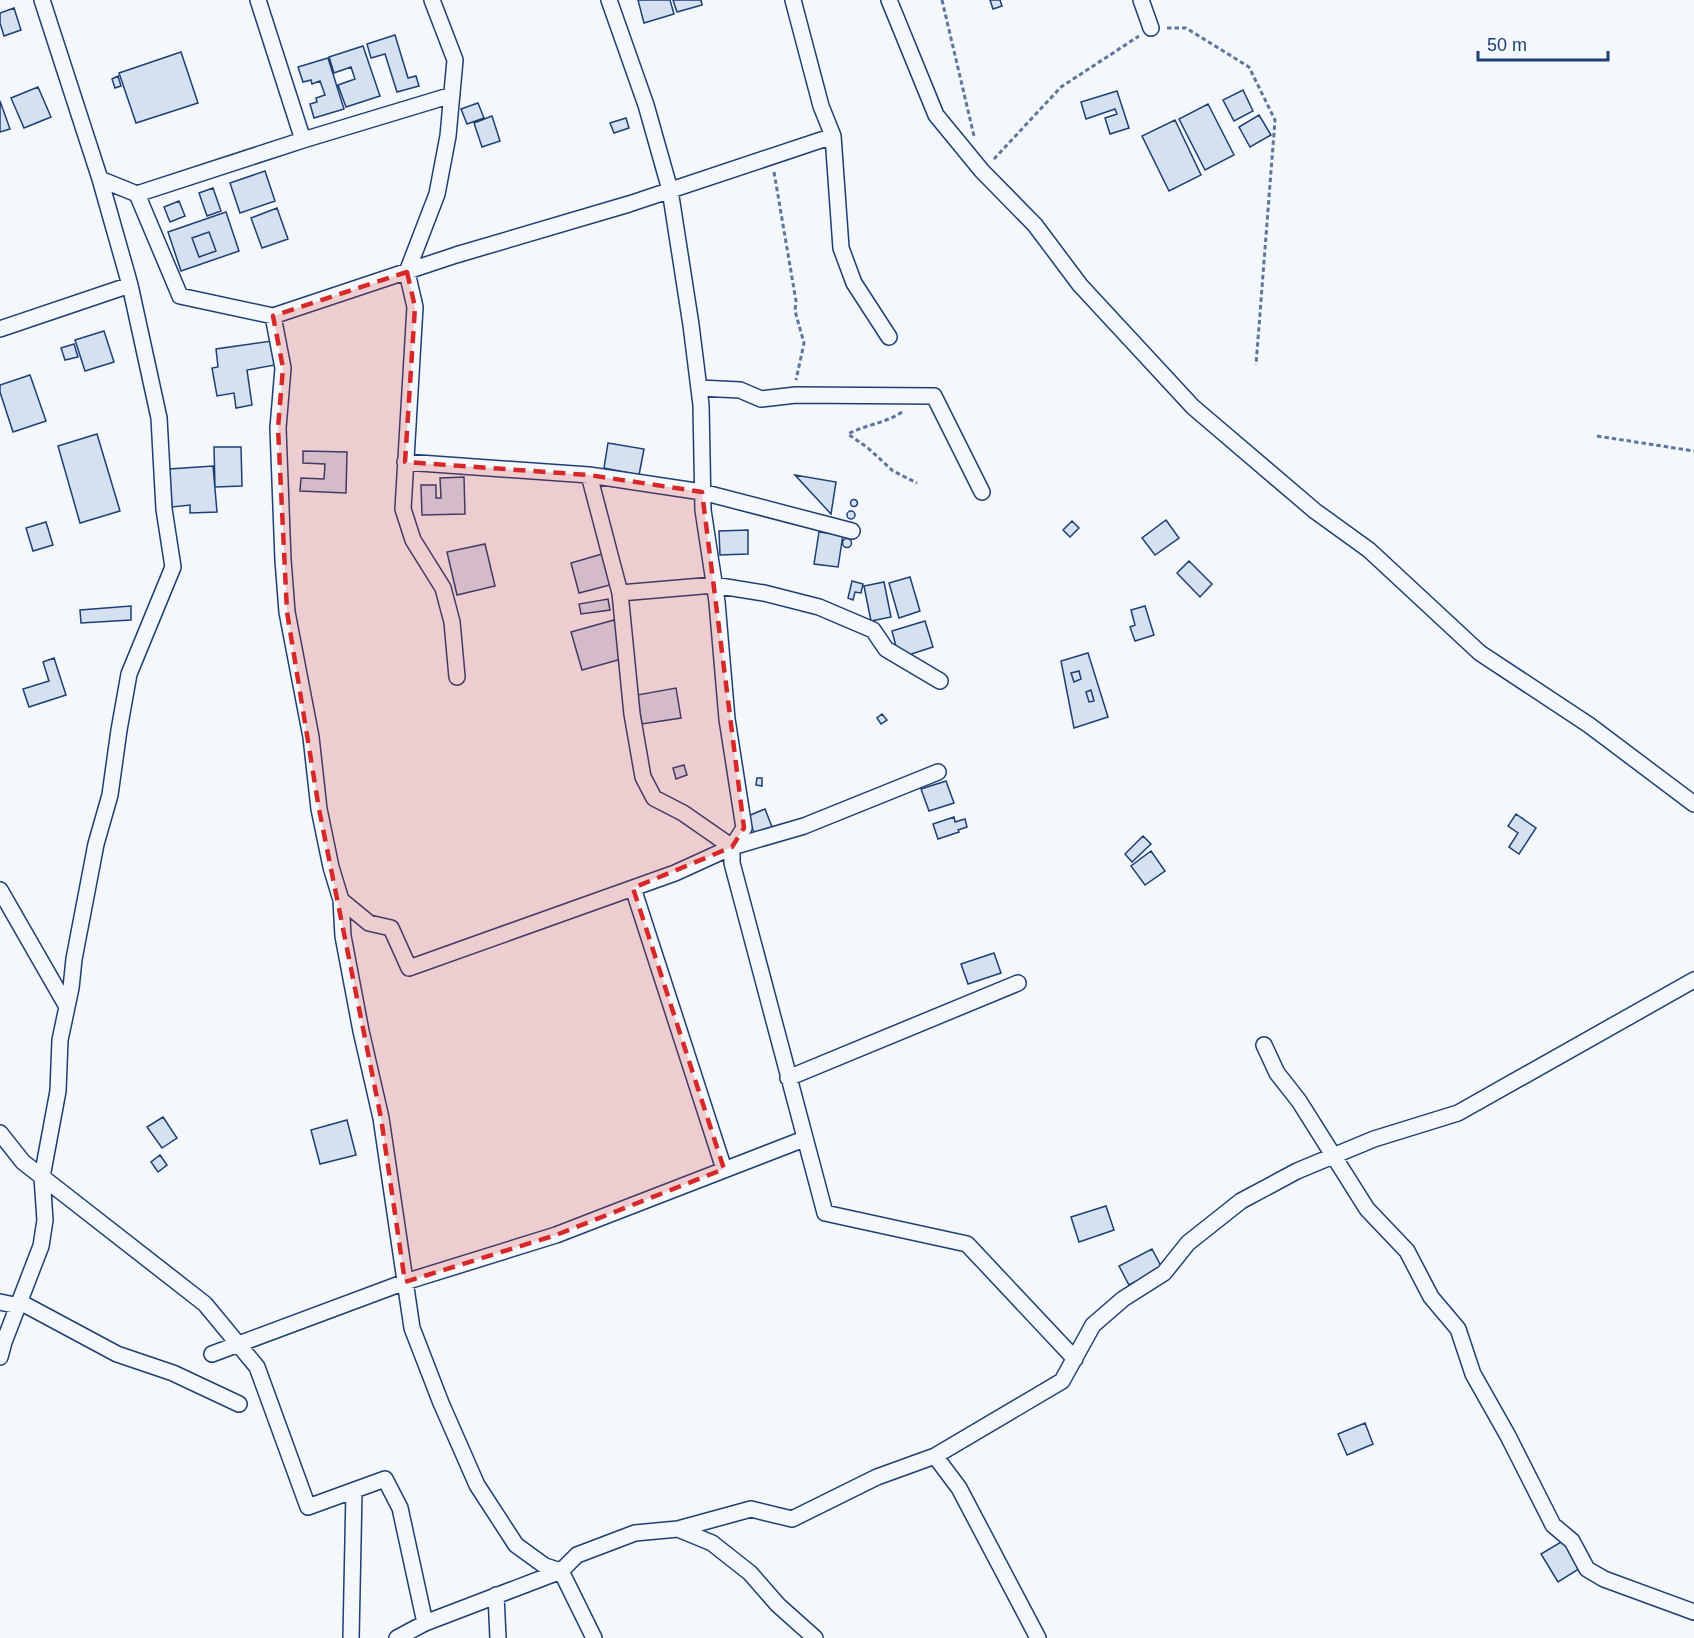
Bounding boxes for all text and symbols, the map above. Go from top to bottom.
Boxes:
scale bar [1478,24,1608,62]
text: 50 m [1487,35,1527,55]

